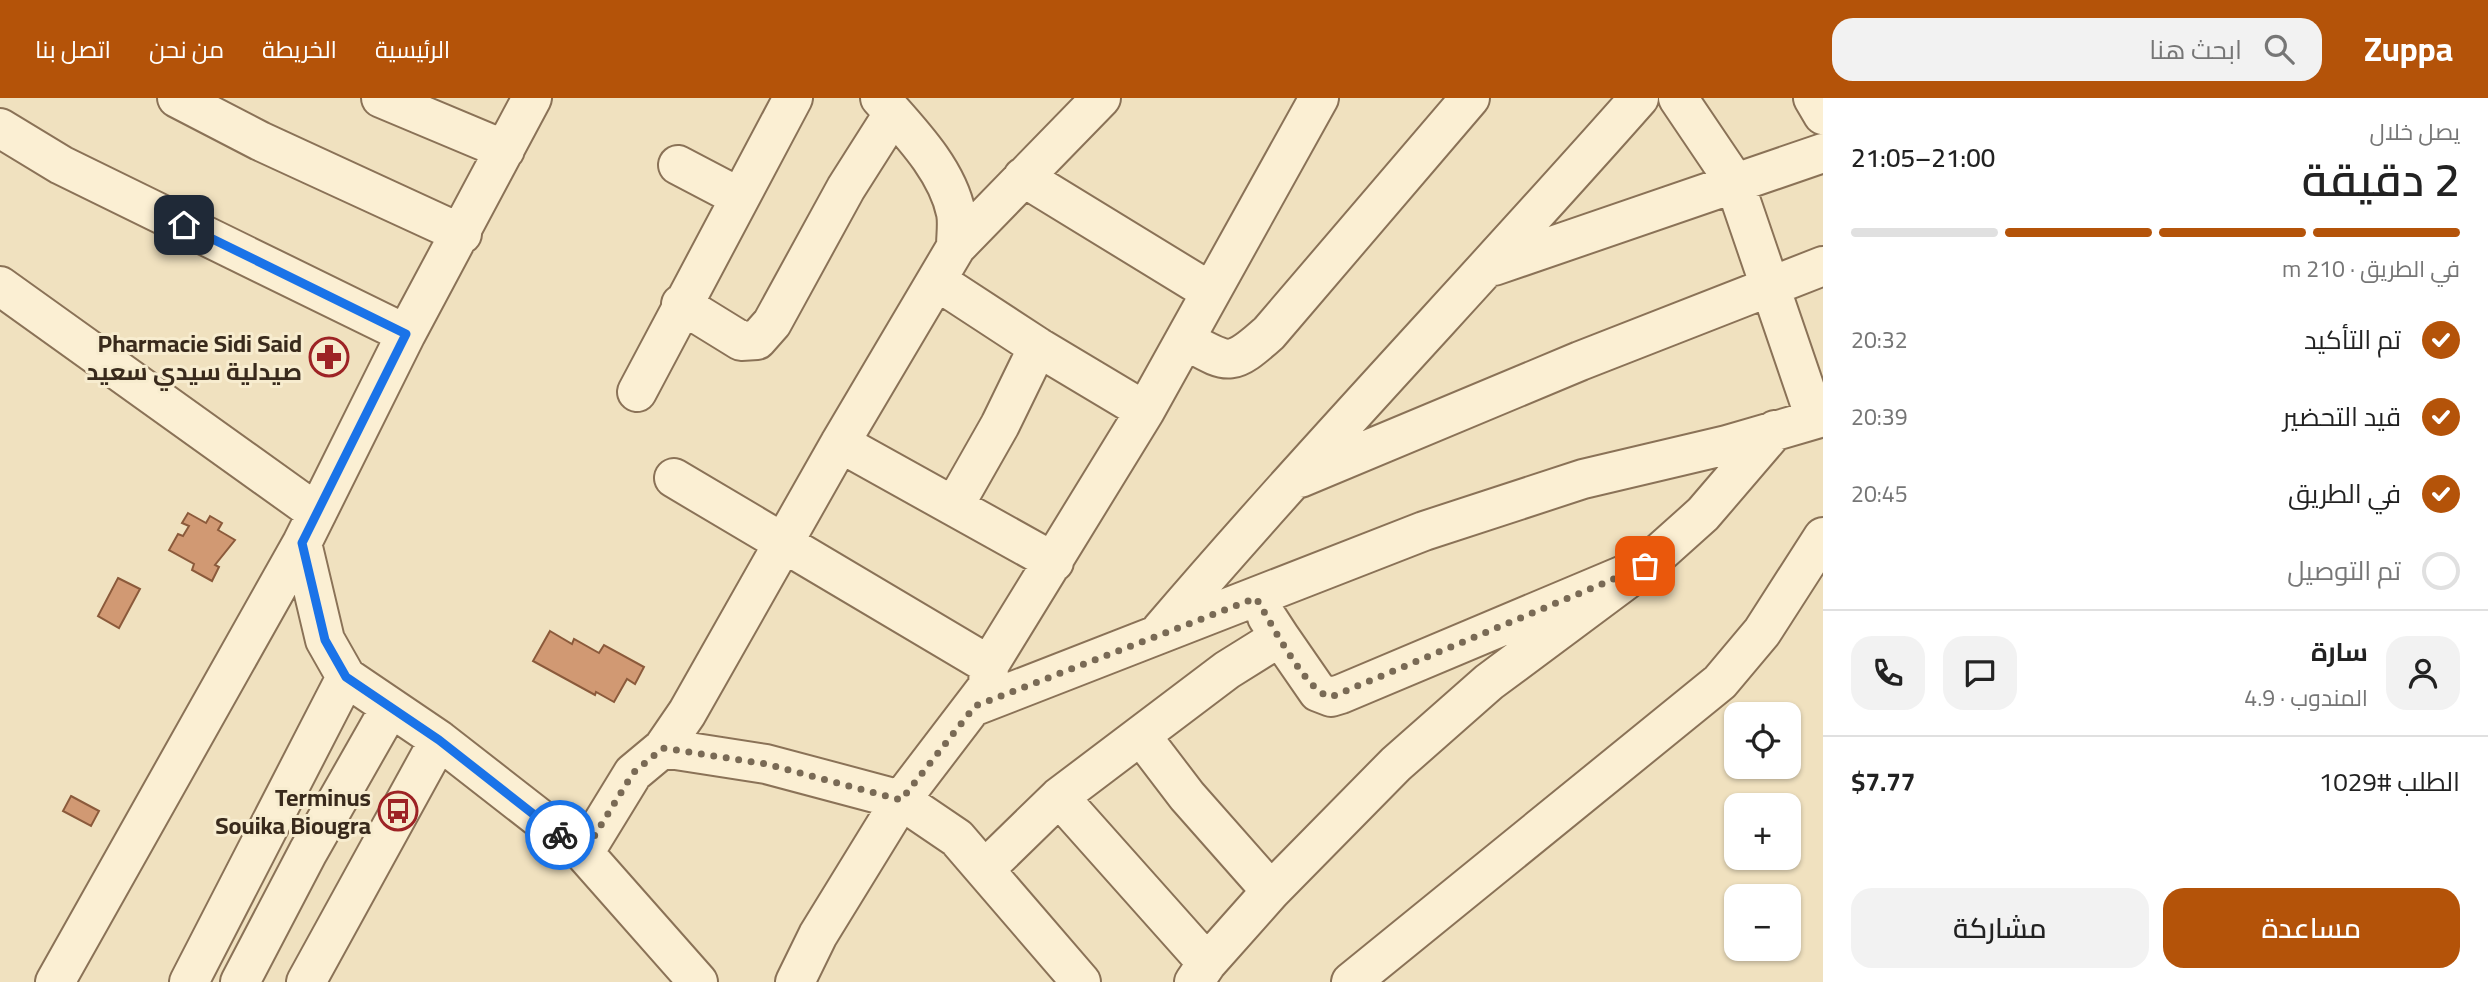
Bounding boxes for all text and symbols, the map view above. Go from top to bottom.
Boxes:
search box [1832,18,2322,81]
text: Zuppa [2364,18,2453,80]
text: ابحث هنا [2149,25,2242,74]
text: اتصل بنا [35,27,111,72]
text: من نحن [149,27,224,72]
text: الخريطة [262,27,337,72]
text: الرئيسية [375,27,450,72]
icon: search [2260,30,2298,68]
text: يصل خلال [2370,110,2460,153]
text: 21:00–21:05 [1851,133,1995,182]
text: 2 دقيقة [2302,136,2460,222]
pin [154,195,214,255]
icon: home [165,206,203,244]
text: في الطريق · 210 m [2282,247,2460,290]
text: تم التأكيد [2304,315,2401,364]
text: 20:32 [1851,318,1908,361]
place label: Pharmacie Sidi Said صيدلية سيدي سعيد [87,321,302,394]
icon: check [2422,321,2460,359]
pharmacy icon: Pharmacie Sidi Said صيدلية سيدي سعيد [308,336,350,378]
text: قيد التحضير [2283,392,2401,441]
text: 20:39 [1851,395,1908,438]
icon: check [2422,398,2460,436]
text: في الطريق [2288,469,2401,518]
text: 20:45 [1851,472,1908,515]
icon: check [2422,475,2460,513]
pin [1615,536,1675,596]
text: تم التوصيل [2287,546,2401,595]
icon: bag [1626,547,1664,585]
text: سارة [2311,627,2368,676]
button: phone [1851,636,1925,710]
button: chat [1943,636,2017,710]
button: person [2386,636,2460,710]
text: المندوب · 4.9 [2244,676,2368,719]
map controls [1724,702,1801,961]
button: locate [1724,702,1801,779]
text: $7.77 [1851,757,1915,806]
text: الطلب #1029 [2319,757,2460,806]
place label: Terminus Souika Biougra [215,775,371,848]
bus stop icon: Terminus Souika Biougra [377,790,419,832]
button: + [1724,793,1801,870]
courier [525,800,595,870]
icon: bike [541,816,579,854]
button: − [1724,884,1801,961]
button: مشاركة [1851,888,2149,968]
button: مساعدة [2163,888,2460,968]

